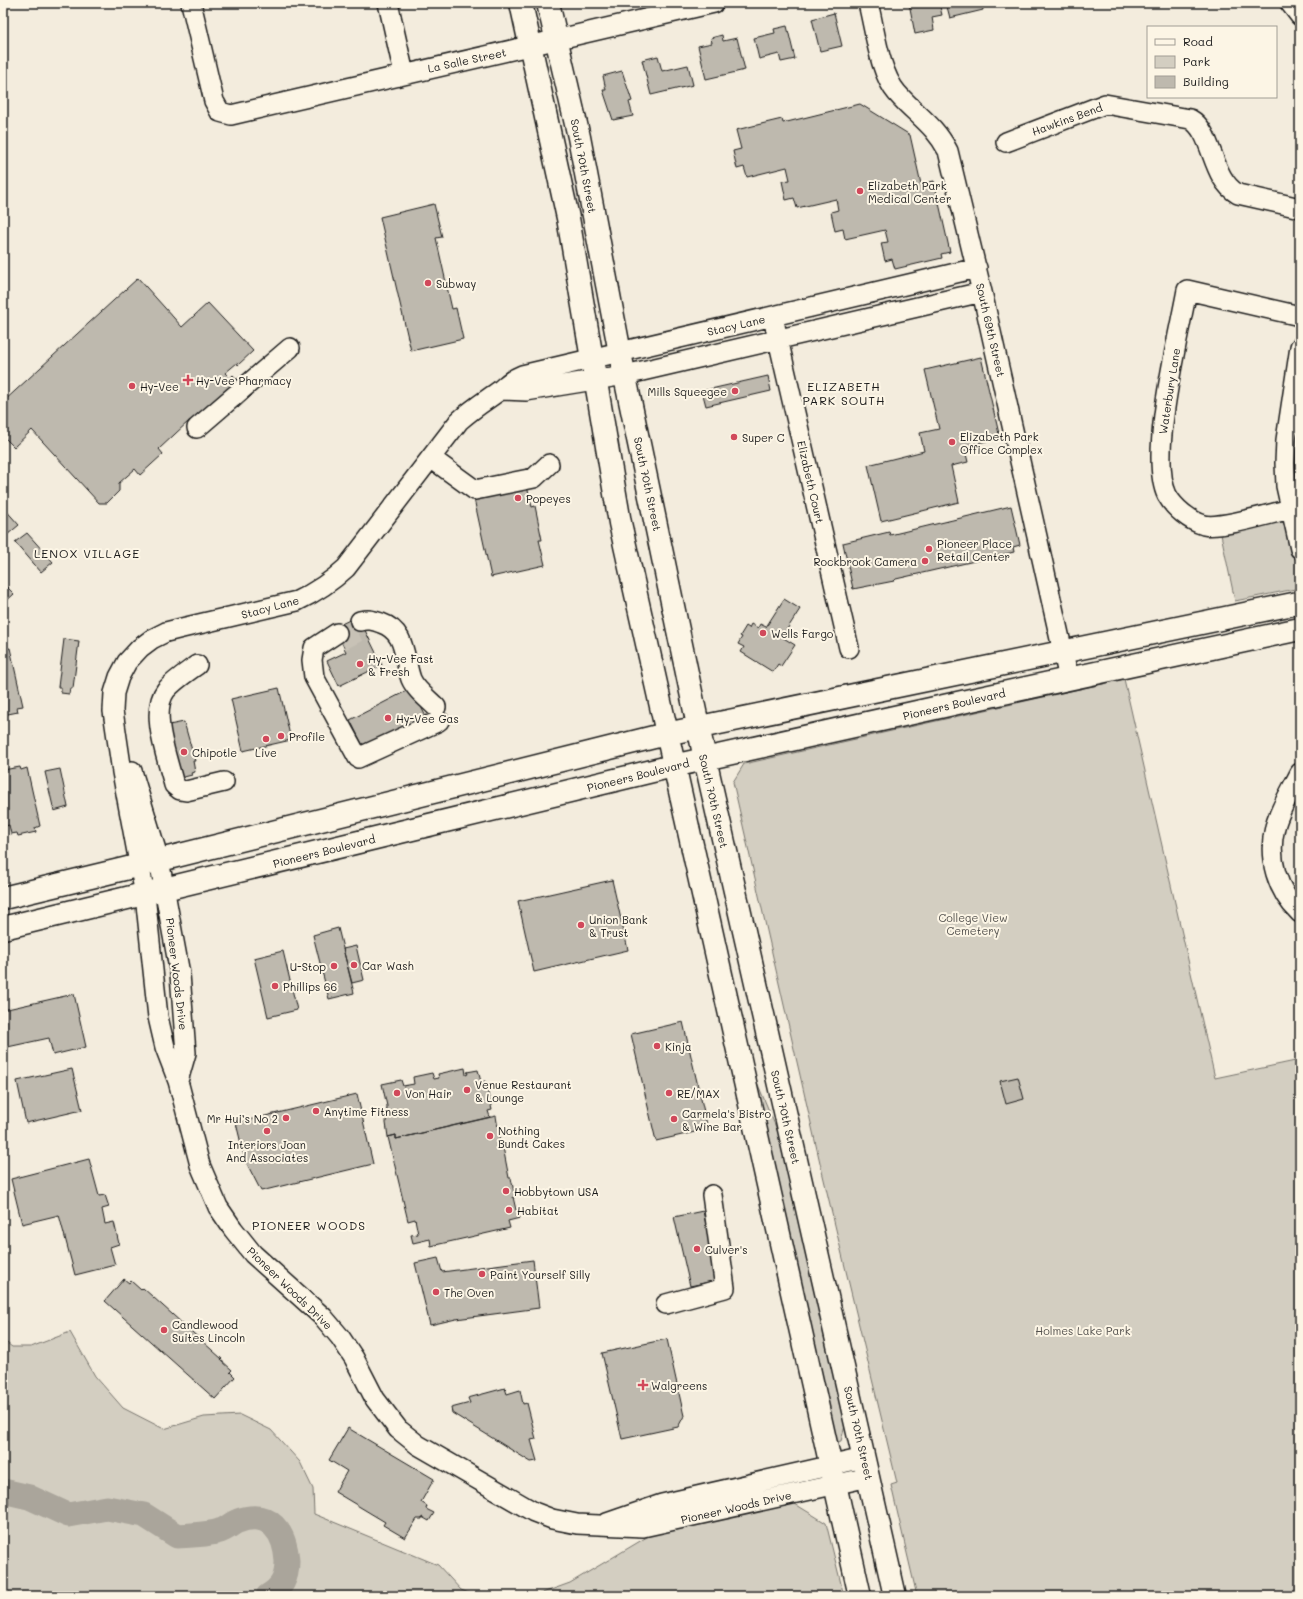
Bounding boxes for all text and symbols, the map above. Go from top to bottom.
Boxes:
legend [1147,26,1277,98]
text: Road [1183,33,1213,49]
street label: La Salle Street [426,44,508,76]
text: Park [1183,53,1210,69]
text: Building [1183,73,1229,89]
street label: Hawkins Bend [1030,99,1104,139]
street label: South 70th Street [567,118,601,215]
place label: Elizabeth Park Medical Center [868,178,951,206]
marker: Elizabeth Park Medical Center [855,186,865,196]
place label: Subway [436,276,477,291]
marker: Subway [423,278,433,288]
street label: South 69th Street [973,282,1009,379]
street label: Stacy Lane [705,311,767,339]
street label: Waterbury Lane [1155,347,1183,435]
place label: Hy-Vee Pharmacy [196,373,292,388]
marker: Hy-Vee Pharmacy [183,375,193,385]
district label: ELIZABETH PARK SOUTH [803,378,886,408]
place label: Hy-Vee [140,379,179,394]
marker: Hy-Vee [127,381,137,391]
place label: Mills Squeegee [648,384,727,399]
marker: Mills Squeegee [730,386,740,396]
place label: Elizabeth Park Office Complex [960,429,1043,457]
place label: Super C [742,430,785,445]
marker: Super C [729,432,739,442]
street label: South 70th Street [631,436,665,533]
marker: Elizabeth Park Office Complex [947,437,957,447]
street label: Elizabeth Court [794,439,828,525]
place label: Popeyes [526,491,571,506]
marker: Popeyes [513,493,523,503]
place label: Pioneer Place Retail Center [937,536,1012,564]
marker: Pioneer Place Retail Center [924,544,934,554]
district label: LENOX VILLAGE [34,545,140,561]
place label: Rockbrook Camera [814,554,917,569]
marker: Rockbrook Camera [920,556,930,566]
street label: Stacy Lane [239,592,301,622]
place label: Wells Fargo [771,626,834,641]
marker: Wells Fargo [758,628,768,638]
place label: Hy-Vee Fast & Fresh [368,651,434,679]
marker: Hy-Vee Fast & Fresh [355,659,365,669]
street label: Pioneers Boulevard [901,685,1007,723]
place label: Hy-Vee Gas [396,711,459,726]
marker: Hy-Vee Gas [383,713,393,723]
place label: Profile [289,729,325,744]
marker: Profile [276,731,286,741]
marker: Live [261,734,271,744]
place label: Chipotle [192,745,237,760]
place label: Live [255,745,277,760]
marker: Chipotle [179,747,189,757]
street label: South 70th Street [696,753,732,850]
street label: Pioneers Boulevard [585,755,691,795]
street label: Pioneers Boulevard [271,831,377,871]
park label: College View Cemetery [938,910,1008,938]
place label: Union Bank & Trust [589,912,648,940]
street label: Pioneer Woods Drive [163,917,191,1031]
marker: Union Bank & Trust [576,920,586,930]
place label: Car Wash [362,958,414,973]
place label: U-Stop [290,959,326,974]
marker: Car Wash [349,960,359,970]
marker: U-Stop [329,961,339,971]
place label: Phillips 66 [283,979,337,994]
marker: Phillips 66 [270,981,280,991]
place label: Kinja [665,1039,692,1054]
marker: Kinja [652,1041,662,1051]
street label: South 70th Street [768,1069,804,1166]
place label: Venue Restaurant & Lounge [475,1077,572,1105]
marker: Venue Restaurant & Lounge [462,1085,472,1095]
place label: Von Hair [405,1086,452,1101]
place label: RE/MAX [677,1086,720,1101]
marker: Von Hair [392,1088,402,1098]
marker: RE/MAX [664,1088,674,1098]
place label: Anytime Fitness [324,1104,409,1119]
marker: Anytime Fitness [311,1106,321,1116]
place label: Carmela's Bistro & Wine Bar [682,1106,772,1134]
place label: Mr Hui’s No 2 [207,1111,278,1126]
marker: Mr Hui’s No 2 [281,1113,291,1123]
marker: Carmela's Bistro & Wine Bar [669,1114,679,1124]
place label: Nothing Bundt Cakes [498,1123,565,1151]
marker: Interiors Joan And Associates [262,1126,272,1136]
marker: Nothing Bundt Cakes [485,1131,495,1141]
place label: Interiors Joan And Associates [226,1137,308,1165]
place label: Hobbytown USA [514,1184,599,1199]
marker: Hobbytown USA [501,1186,511,1196]
place label: Habitat [517,1203,559,1218]
marker: Habitat [504,1205,514,1215]
district label: PIONEER WOODS [252,1217,366,1233]
place label: Culver's [705,1242,748,1257]
street label: Pioneer Woods Drive [244,1243,336,1333]
marker: Culver's [692,1244,702,1254]
place label: Paint Yourself Silly [490,1267,590,1282]
marker: Paint Yourself Silly [477,1269,487,1279]
place label: The Oven [444,1285,494,1300]
marker: The Oven [431,1287,441,1297]
place label: Candlewood Suites Lincoln [172,1317,245,1345]
park label: Holmes Lake Park [1035,1323,1131,1338]
marker: Candlewood Suites Lincoln [159,1325,169,1335]
place label: Walgreens [651,1378,707,1393]
marker: Walgreens [638,1380,648,1390]
street label: South 70th Street [841,1385,877,1482]
street label: Pioneer Woods Drive [679,1487,793,1527]

